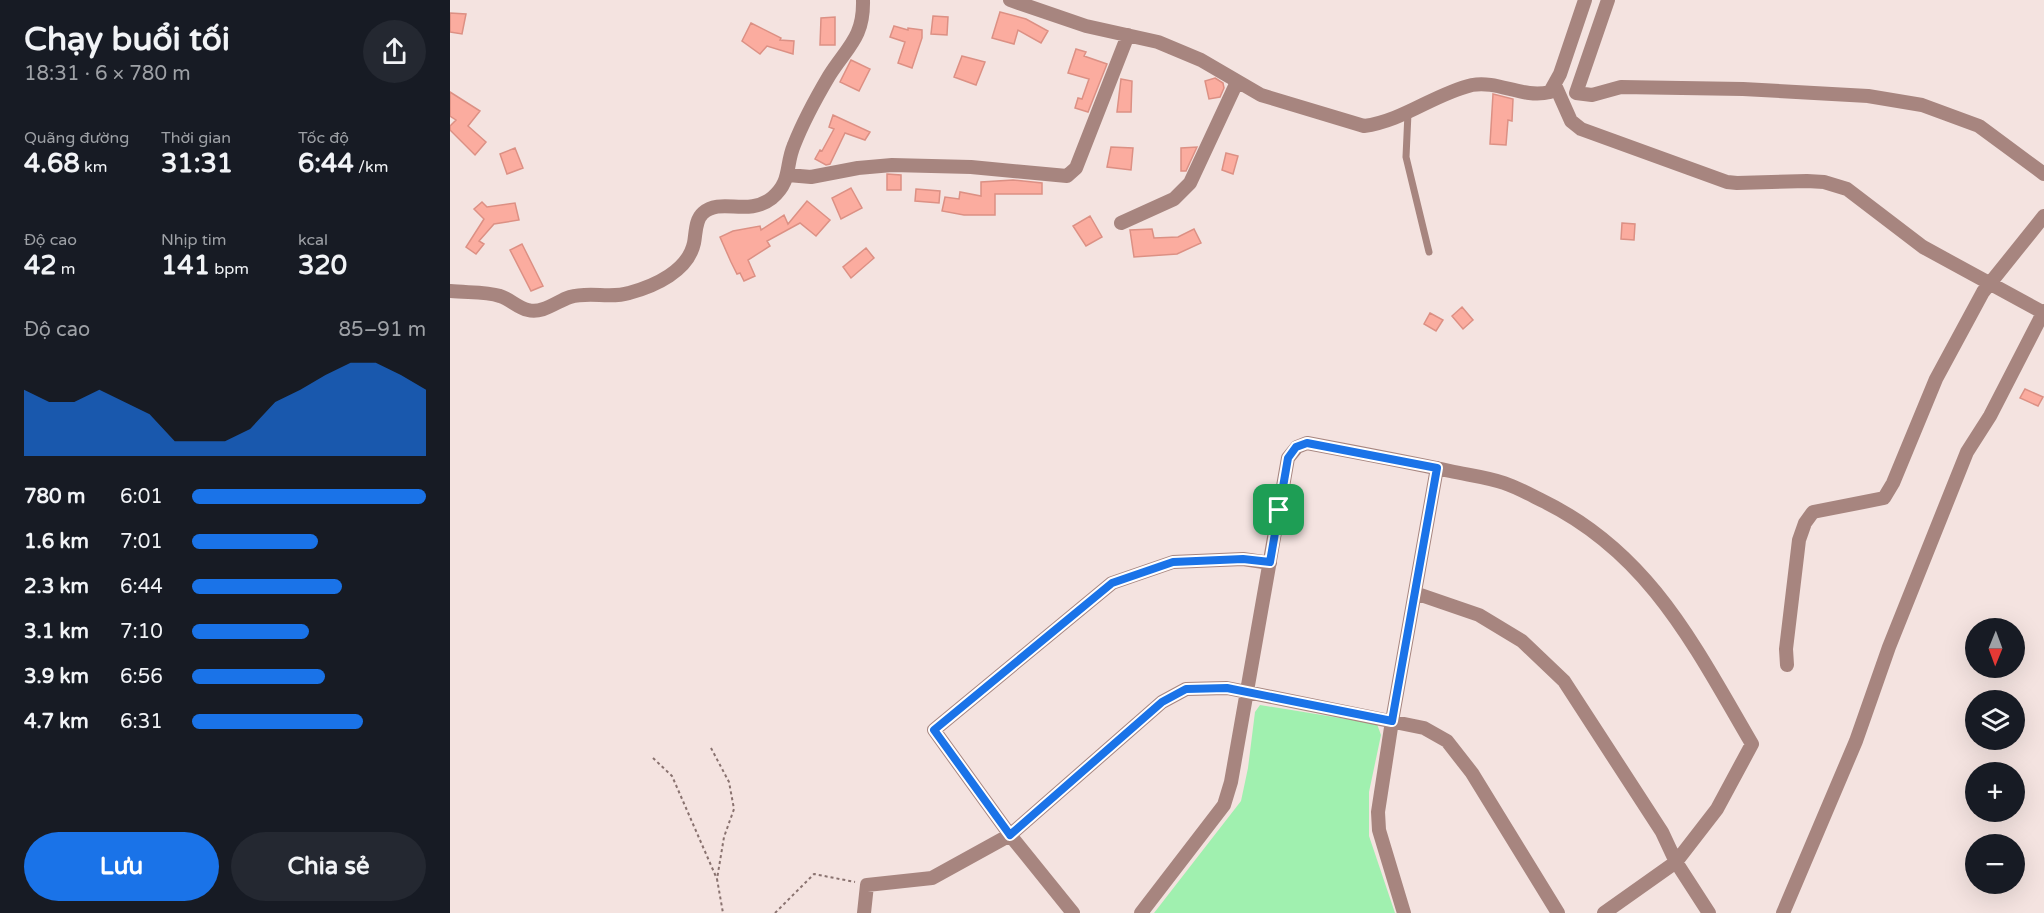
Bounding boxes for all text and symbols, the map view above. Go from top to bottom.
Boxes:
text: Chạy buổi tối [24,20,230,59]
button: share [363,20,426,83]
text: 18:31 · 6 × 780 m [24,62,191,86]
text: Quãng đường [24,128,129,148]
text: Thời gian [161,128,231,148]
text: Tốc độ [298,128,349,148]
text: 4.68 [24,148,80,179]
text: 31:31 [161,148,233,179]
text: 6:44 [298,148,354,179]
text: km [80,157,107,177]
text: /km [354,157,388,177]
text: Độ cao [24,230,77,250]
text: Nhịp tim [161,230,226,250]
text: kcal [298,230,328,250]
text: 42 [24,250,57,281]
text: 141 [161,250,210,281]
text: 320 [298,250,347,281]
text: m [57,259,76,279]
text: bpm [210,259,249,279]
text: Độ cao [24,318,90,342]
text: 85–91 m [339,318,426,342]
pin [1253,484,1304,535]
text: 780 m [24,485,85,509]
text: 6:01 [120,485,163,509]
icon: arrive [1262,493,1295,526]
text: 1.6 km [24,530,89,554]
text: 7:01 [120,530,163,554]
text: 2.3 km [24,575,89,599]
text: 6:44 [120,575,163,599]
north arrow [1965,618,2025,678]
map controls [1965,618,2025,894]
text: 3.1 km [24,620,89,644]
text: 7:10 [120,620,163,644]
text: 3.9 km [24,665,89,689]
text: 6:56 [120,665,163,689]
button: layers [1965,690,2025,750]
text: 4.7 km [24,710,89,734]
text: 6:31 [120,710,163,734]
button: + [1965,762,2025,822]
button: Lưu [24,832,219,901]
button: Chia sẻ [231,832,426,901]
button: − [1965,834,2025,894]

